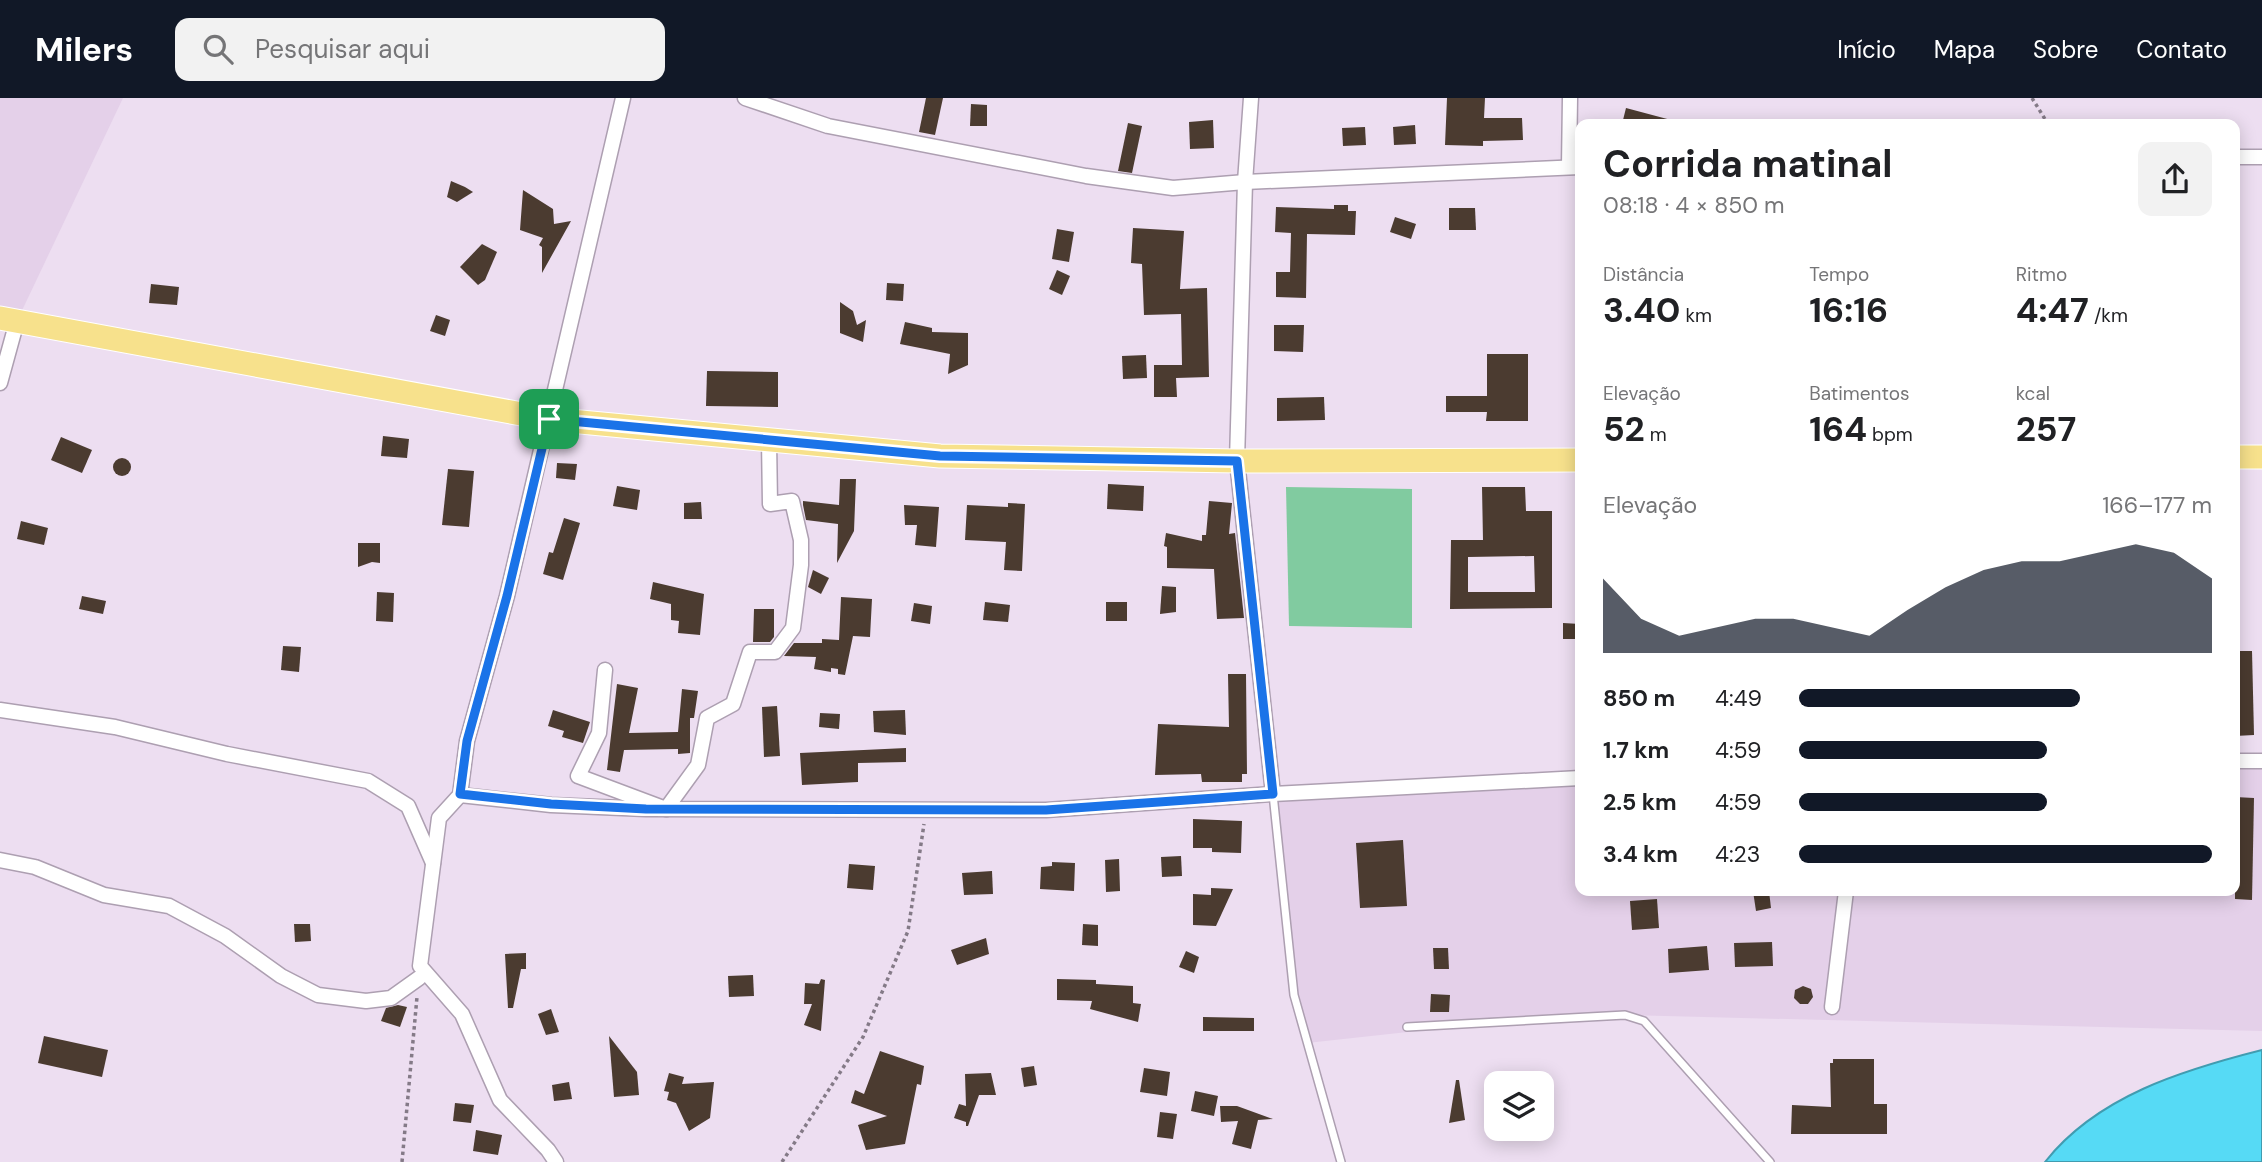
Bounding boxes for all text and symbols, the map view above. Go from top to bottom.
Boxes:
search box [175,18,665,81]
text: Milers [35,28,133,71]
icon: search [199,30,237,68]
text: Pesquisar aqui [255,32,430,66]
text: Início [1837,34,1896,65]
text: Mapa [1934,34,1995,65]
text: Sobre [2033,34,2098,65]
text: Contato [2136,34,2227,65]
text: Corrida matinal [1603,139,1892,189]
button: share [2138,142,2212,216]
text: 08:18 · 4 × 850 m [1603,190,1785,220]
text: Distância [1603,262,1684,287]
text: Tempo [1809,262,1869,287]
text: Ritmo [2016,262,2067,287]
text: 3.40 [1603,287,1680,333]
text: 16:16 [1809,287,1888,333]
text: 4:47 [2016,287,2089,333]
text: km [1680,303,1712,328]
text: /km [2089,303,2128,328]
text: Elevação [1603,381,1681,406]
text: Batimentos [1809,381,1909,406]
text: kcal [2016,381,2050,406]
pin [519,389,579,449]
icon: arrive [530,400,568,438]
text: 52 [1603,406,1645,452]
text: 164 [1809,406,1867,452]
text: 257 [2016,406,2076,452]
text: m [1645,422,1667,447]
text: bpm [1867,422,1913,447]
text: Elevação [1603,490,1697,520]
text: 166–177 m [2102,490,2212,520]
text: 850 m [1603,683,1675,713]
text: 4:49 [1715,683,1762,713]
text: 1.7 km [1603,735,1669,765]
text: 4:59 [1715,735,1761,765]
text: 2.5 km [1603,787,1677,817]
text: 4:59 [1715,787,1761,817]
text: 3.4 km [1603,839,1678,869]
text: 4:23 [1715,839,1760,869]
map controls [1484,1071,1554,1141]
button: layers [1484,1071,1554,1141]

